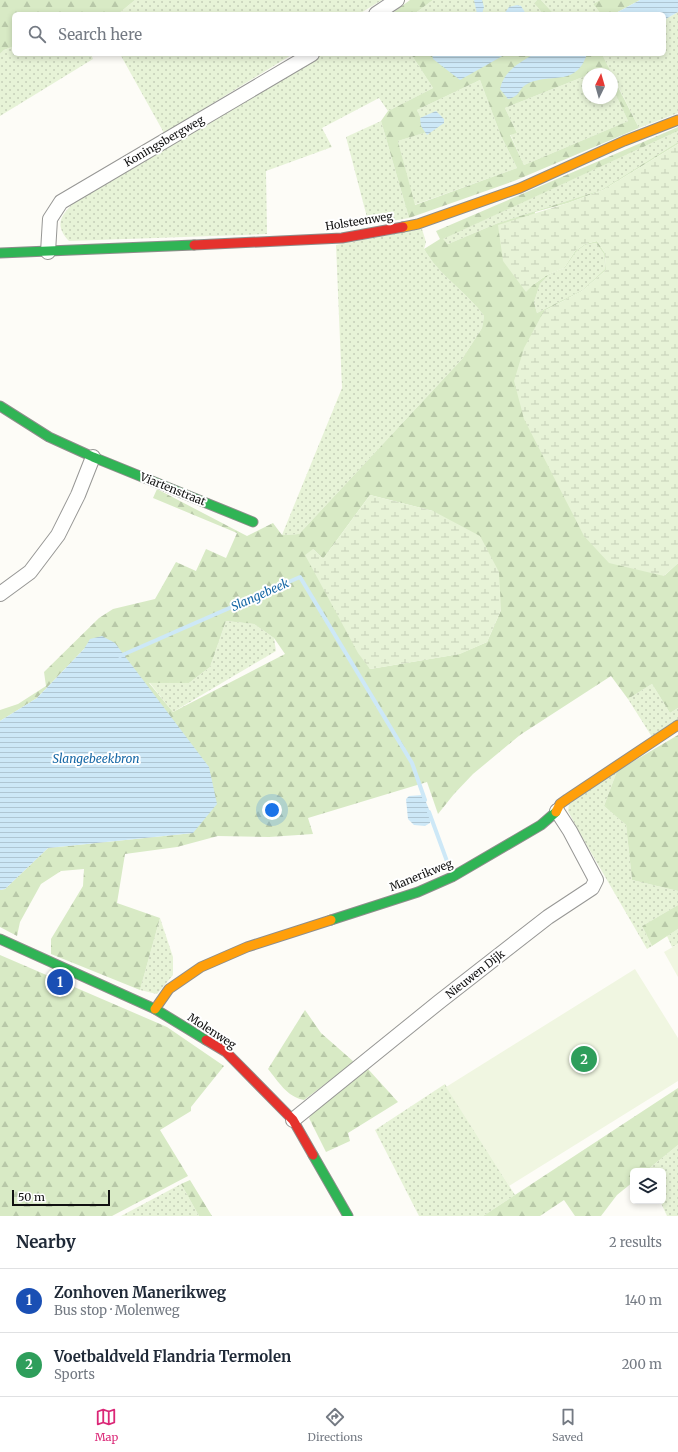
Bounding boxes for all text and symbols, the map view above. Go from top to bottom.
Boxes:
search box [12,12,666,56]
icon: search [26,23,48,45]
text: Search here [58,25,142,44]
north arrow [582,68,618,104]
street label: Koningsbergweg [122,112,207,170]
street label: Holsteenweg [324,209,394,233]
street label: Viartenstraat [137,469,208,509]
water label: Slangebeek [229,575,291,614]
water label: Slangebeekbron [53,751,139,766]
your location [262,800,282,820]
street label: Manerikweg [387,856,455,894]
street label: Nieuwen Dijk [443,947,507,1001]
pin: 1 [47,967,73,997]
street label: Molenweg [185,1010,239,1052]
pin: 2 [571,1044,597,1074]
map controls [630,1168,666,1204]
button: layers [630,1168,666,1204]
scale bar [12,1188,110,1207]
text: 50 m [18,1190,45,1204]
text: Nearby [16,1231,76,1253]
text: 2 results [609,1234,662,1251]
text: Zonhoven Manerikweg [54,1283,226,1302]
text: 1 [26,1292,32,1309]
text: 140 m [625,1292,662,1309]
text: Bus stop · Molenweg [54,1302,180,1319]
text: Voetbaldveld Flandria Termolen [54,1347,291,1366]
text: 2 [25,1356,33,1373]
text: 200 m [622,1356,662,1373]
text: Sports [54,1366,95,1383]
tab: Map [95,1406,118,1444]
tab: Directions [308,1406,363,1444]
tab: Saved [552,1406,583,1444]

